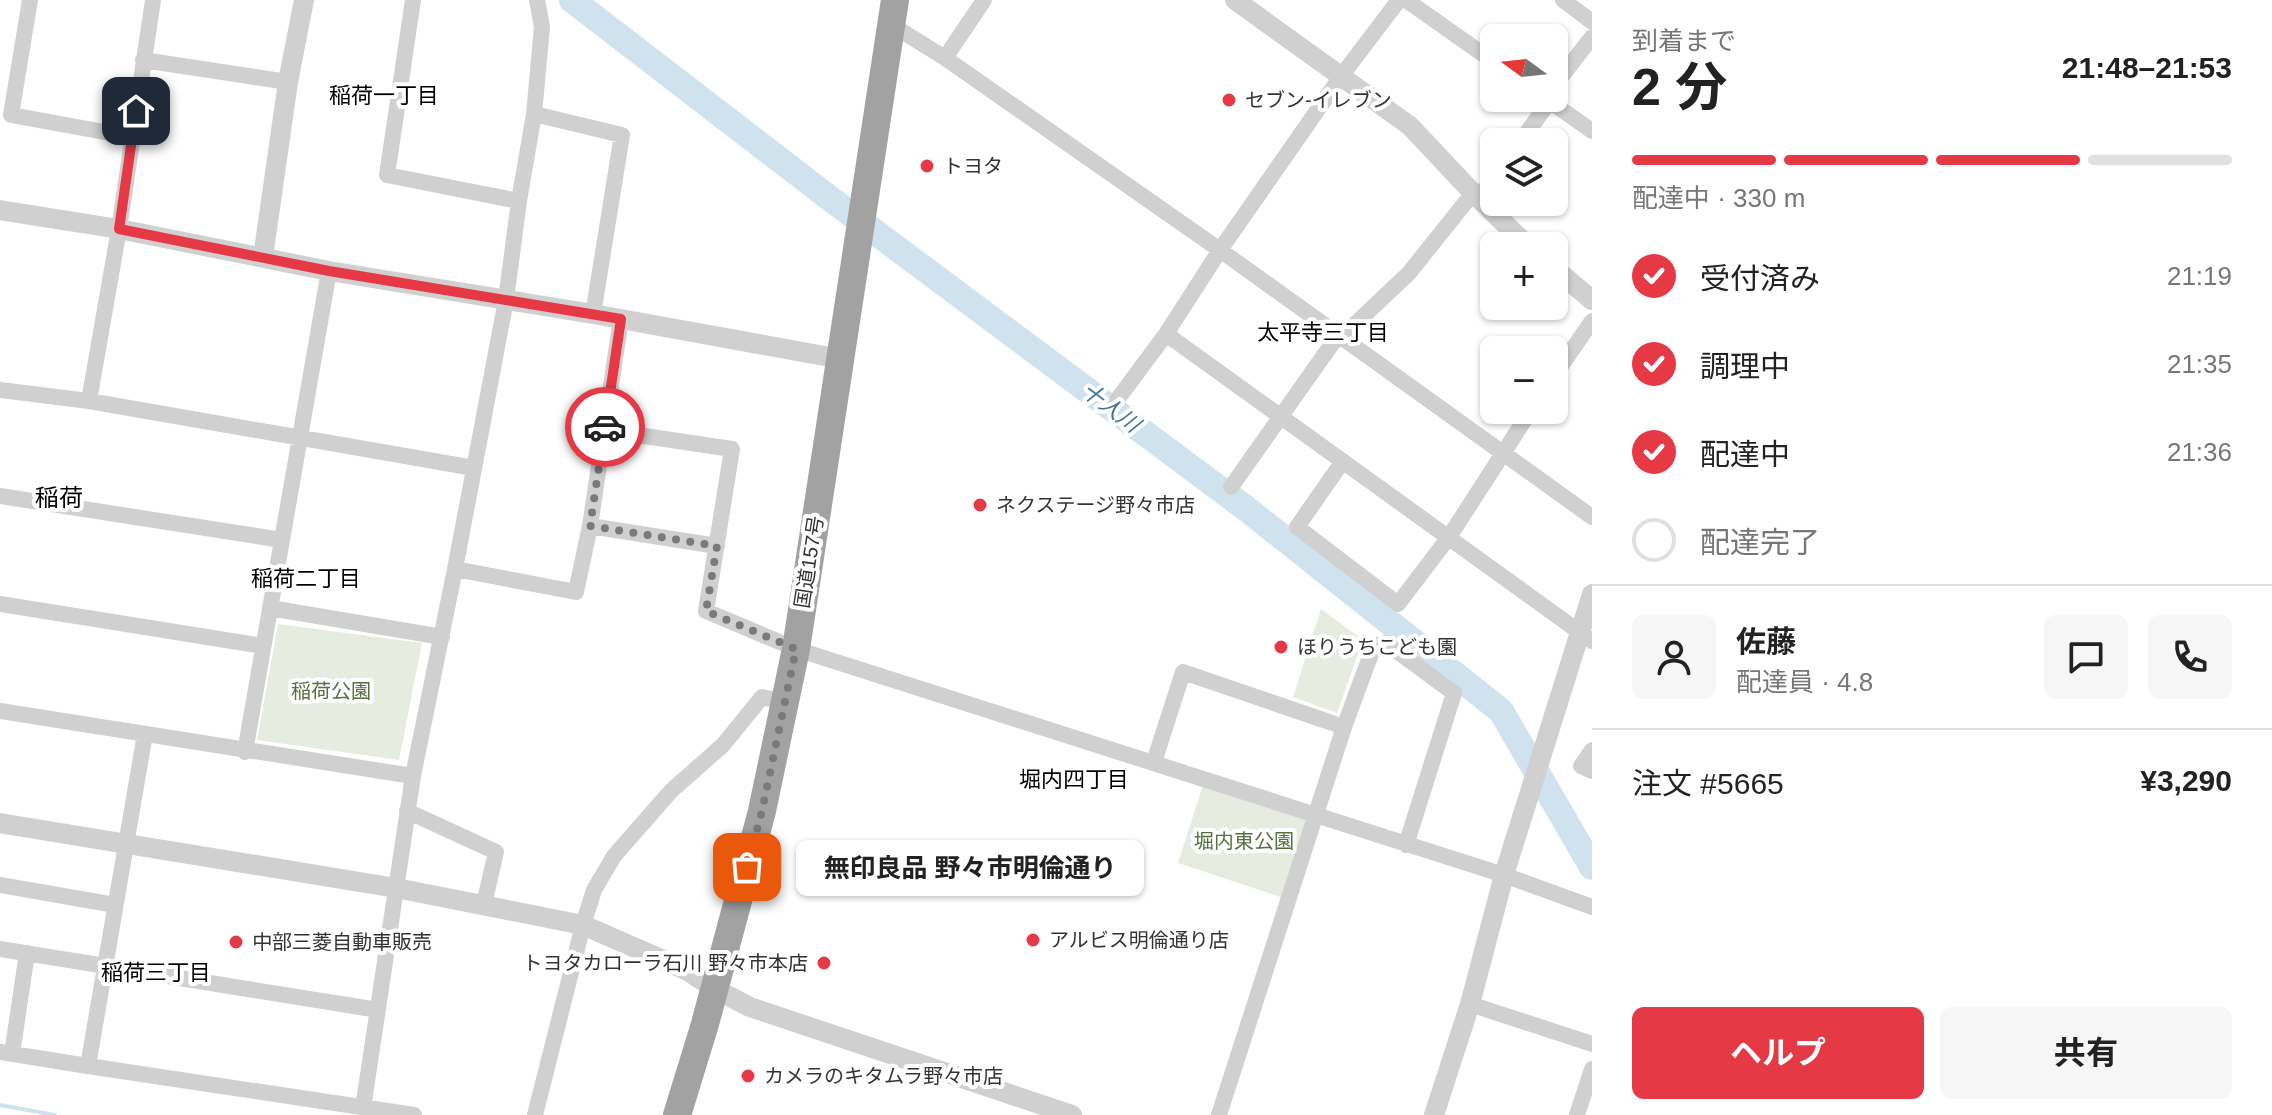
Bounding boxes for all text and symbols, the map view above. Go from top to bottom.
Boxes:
north arrow [1480,24,1568,112]
map controls [1480,24,1568,424]
text: 到着まで [1632,26,1736,56]
text: 21:48–21:53 [2062,51,2232,84]
text: 2 分 [1632,58,1727,116]
pin [102,77,170,145]
district label: 稲荷一丁目 [329,83,439,108]
icon: home [114,89,158,133]
place label: セブン-イレブン [1245,89,1392,111]
marker: セブン-イレブン [1220,91,1238,109]
button: layers [1480,128,1568,216]
place label: トヨタ [943,155,1003,177]
marker: トヨタ [918,157,936,175]
text: 配達中 · 330 m [1632,183,1805,213]
button: + [1480,232,1568,320]
icon: check [1632,254,1676,298]
text: 21:19 [2167,261,2232,291]
text: 受付済み [1700,262,1820,295]
district label: 太平寺三丁目 [1257,320,1389,345]
button: − [1480,336,1568,424]
icon: check [1632,342,1676,386]
text: 21:35 [2167,349,2232,379]
text: 調理中 [1700,350,1790,383]
water label: 十人川 [1077,378,1146,438]
courier [565,387,645,467]
icon: car [583,405,627,449]
icon: check [1632,430,1676,474]
text: 21:36 [2167,437,2232,467]
text: 配達中 [1700,438,1790,471]
district label: 稲荷 [35,484,83,511]
place label: ネクステージ野々市店 [996,494,1195,516]
marker: ネクステージ野々市店 [971,496,989,514]
street label: 国道157号 [791,514,827,610]
text: 配達完了 [1700,526,1820,559]
district label: 稲荷二丁目 [251,566,361,591]
button: person [1632,615,1716,699]
button: chat [2044,615,2128,699]
button: phone [2148,615,2232,699]
text: 佐藤 [1736,625,1796,658]
place label: ほりうちこども園 [1297,636,1457,658]
marker: ほりうちこども園 [1272,638,1290,656]
text: 配達員 · 4.8 [1736,667,1873,697]
park label: 稲荷公園 [291,680,371,702]
text: ¥3,290 [2140,764,2232,797]
district label: 堀内四丁目 [1019,767,1129,792]
text: 注文 #5665 [1632,767,1784,800]
park label: 堀内東公園 [1194,830,1294,852]
pin [713,833,781,901]
callout: 無印良品 野々市明倫通り [795,839,1143,895]
icon: bag [725,845,769,889]
text: 無印良品 野々市明倫通り [823,853,1117,883]
place label: アルビス明倫通り店 [1049,929,1229,951]
place label: 中部三菱自動車販売 [252,931,432,953]
marker: アルビス明倫通り店 [1024,931,1042,949]
marker: 中部三菱自動車販売 [227,933,245,951]
place label: トヨタカローラ石川 野々市本店 [522,952,808,974]
marker: トヨタカローラ石川 野々市本店 [815,954,833,972]
district label: 稲荷三丁目 [101,960,211,985]
button: ヘルプ [1632,1007,1924,1099]
button: 共有 [1940,1007,2232,1099]
place label: カメラのキタムラ野々市店 [764,1065,1003,1087]
marker: カメラのキタムラ野々市店 [739,1067,757,1085]

